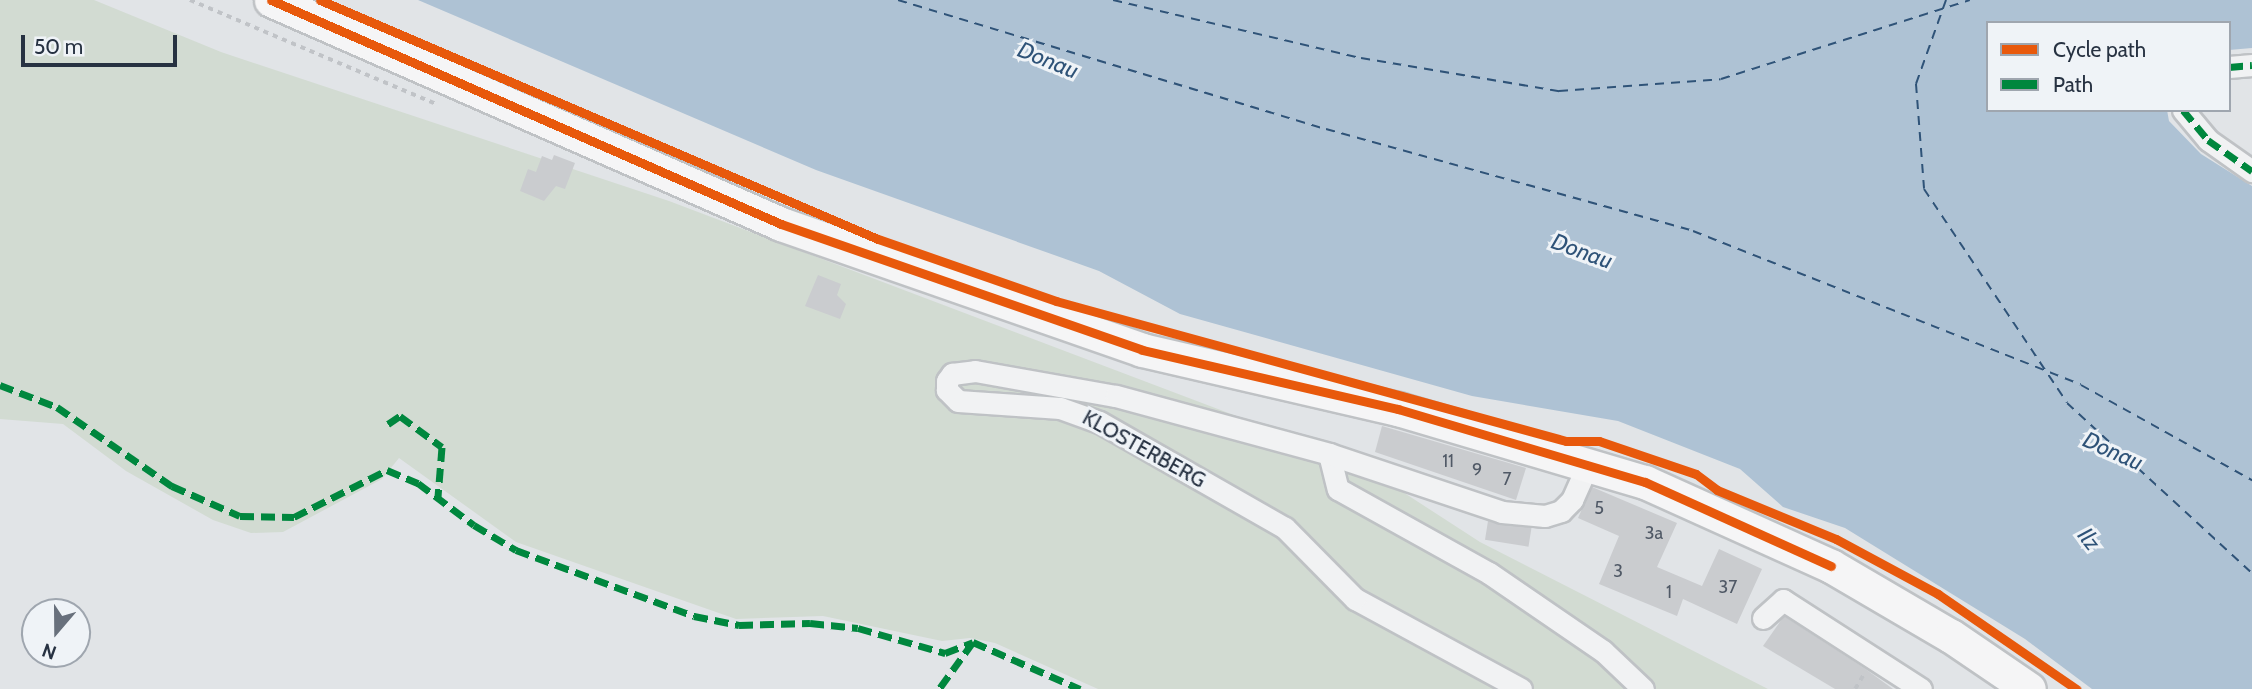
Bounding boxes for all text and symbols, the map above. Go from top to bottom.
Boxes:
scale bar [24,21,180,65]
legend [1986,21,2231,112]
text: 50 m [34,34,83,59]
water label: Donau [1014,35,1082,85]
text: Cycle path [2053,37,2146,62]
text: Path [2053,72,2093,97]
water label: Donau [1548,227,1616,275]
street label: KLOSTERBERG [1078,405,1210,493]
water label: Donau [2079,426,2147,476]
house number: 11 [1442,450,1454,472]
house number: 9 [1472,459,1482,481]
house number: 7 [1502,468,1512,490]
house number: 5 [1594,497,1604,519]
house number: 3a [1645,522,1663,544]
water label: Ilz [2072,522,2106,556]
house number: 3 [1613,560,1623,582]
house number: 37 [1719,576,1737,598]
house number: 1 [1666,581,1672,603]
north arrow [21,598,91,668]
text: N [39,638,60,664]

